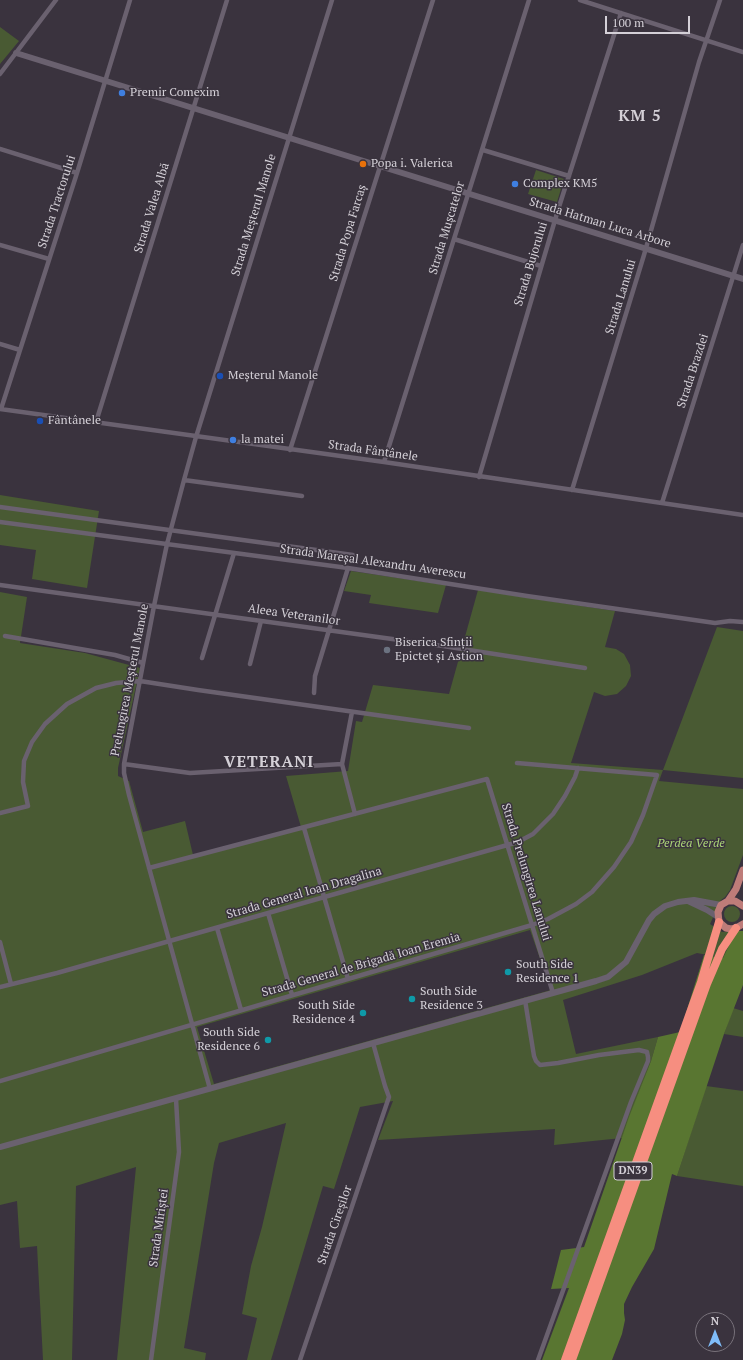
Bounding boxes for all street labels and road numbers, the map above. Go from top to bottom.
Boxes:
street label: Strada Meșterul Manole [229,152,279,278]
street label: Strada Tractorului [35,154,79,250]
street label: Strada Valea Albă [131,161,173,255]
street label: Strada Mușcatelor [426,180,468,276]
street label: Strada Popa Farcaș [326,183,370,283]
street label: Strada Hatman Luca Arbore [527,195,673,251]
street label: Strada Bujorului [511,220,551,308]
street label: Strada Lanului [603,258,639,336]
street label: Strada Brazdei [674,332,712,410]
street label: Strada Fântânele [327,438,419,464]
street label: Strada Mareșal Alexandru Averescu [279,542,467,582]
street label: Aleea Veteranilor [247,601,341,629]
street label: Prelungirea Meșterul Manole [108,603,152,757]
street label: Strada Prelungirea Lanului [498,802,554,942]
street label: Strada General Ioan Dragalina [225,864,383,922]
street label: Strada General de Brigadă Ioan Eremia [260,930,462,1000]
road number: DN39 [614,1162,652,1180]
street label: Strada Cireșilor [315,1183,355,1267]
street label: Strada Miriștei [146,1188,172,1268]

